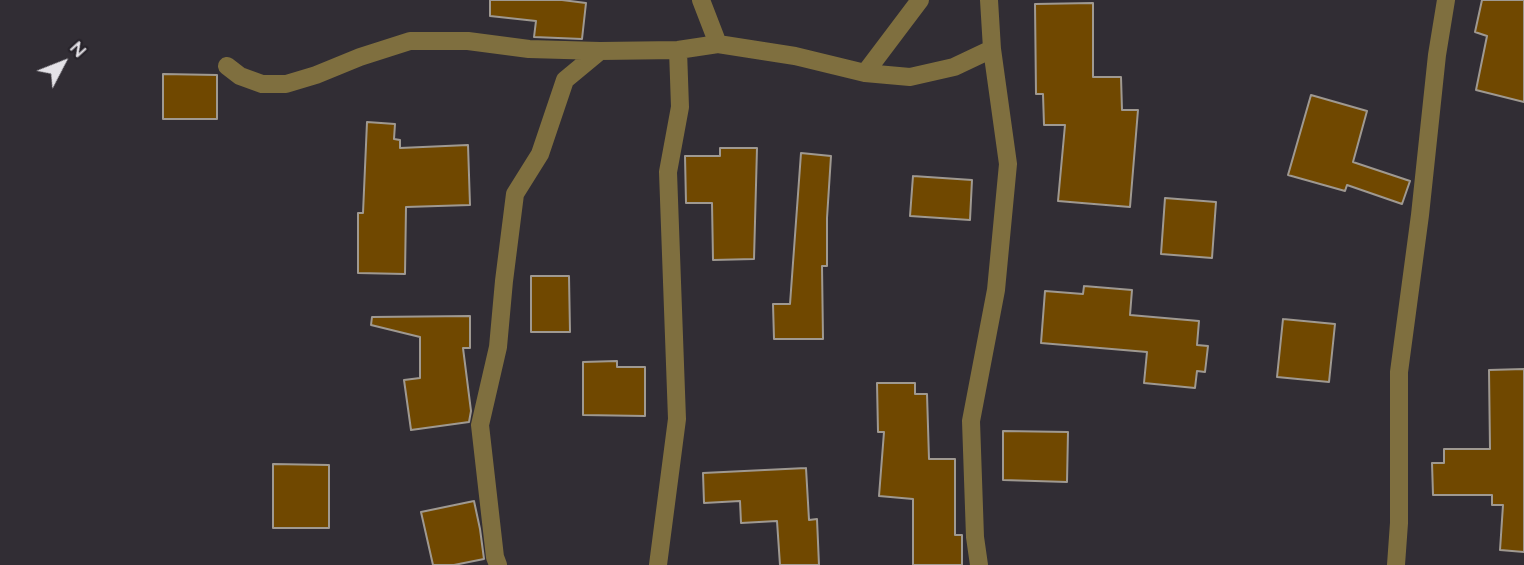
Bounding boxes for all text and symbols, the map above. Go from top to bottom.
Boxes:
north arrow [28,28,98,98]
text: N [65,36,92,62]

